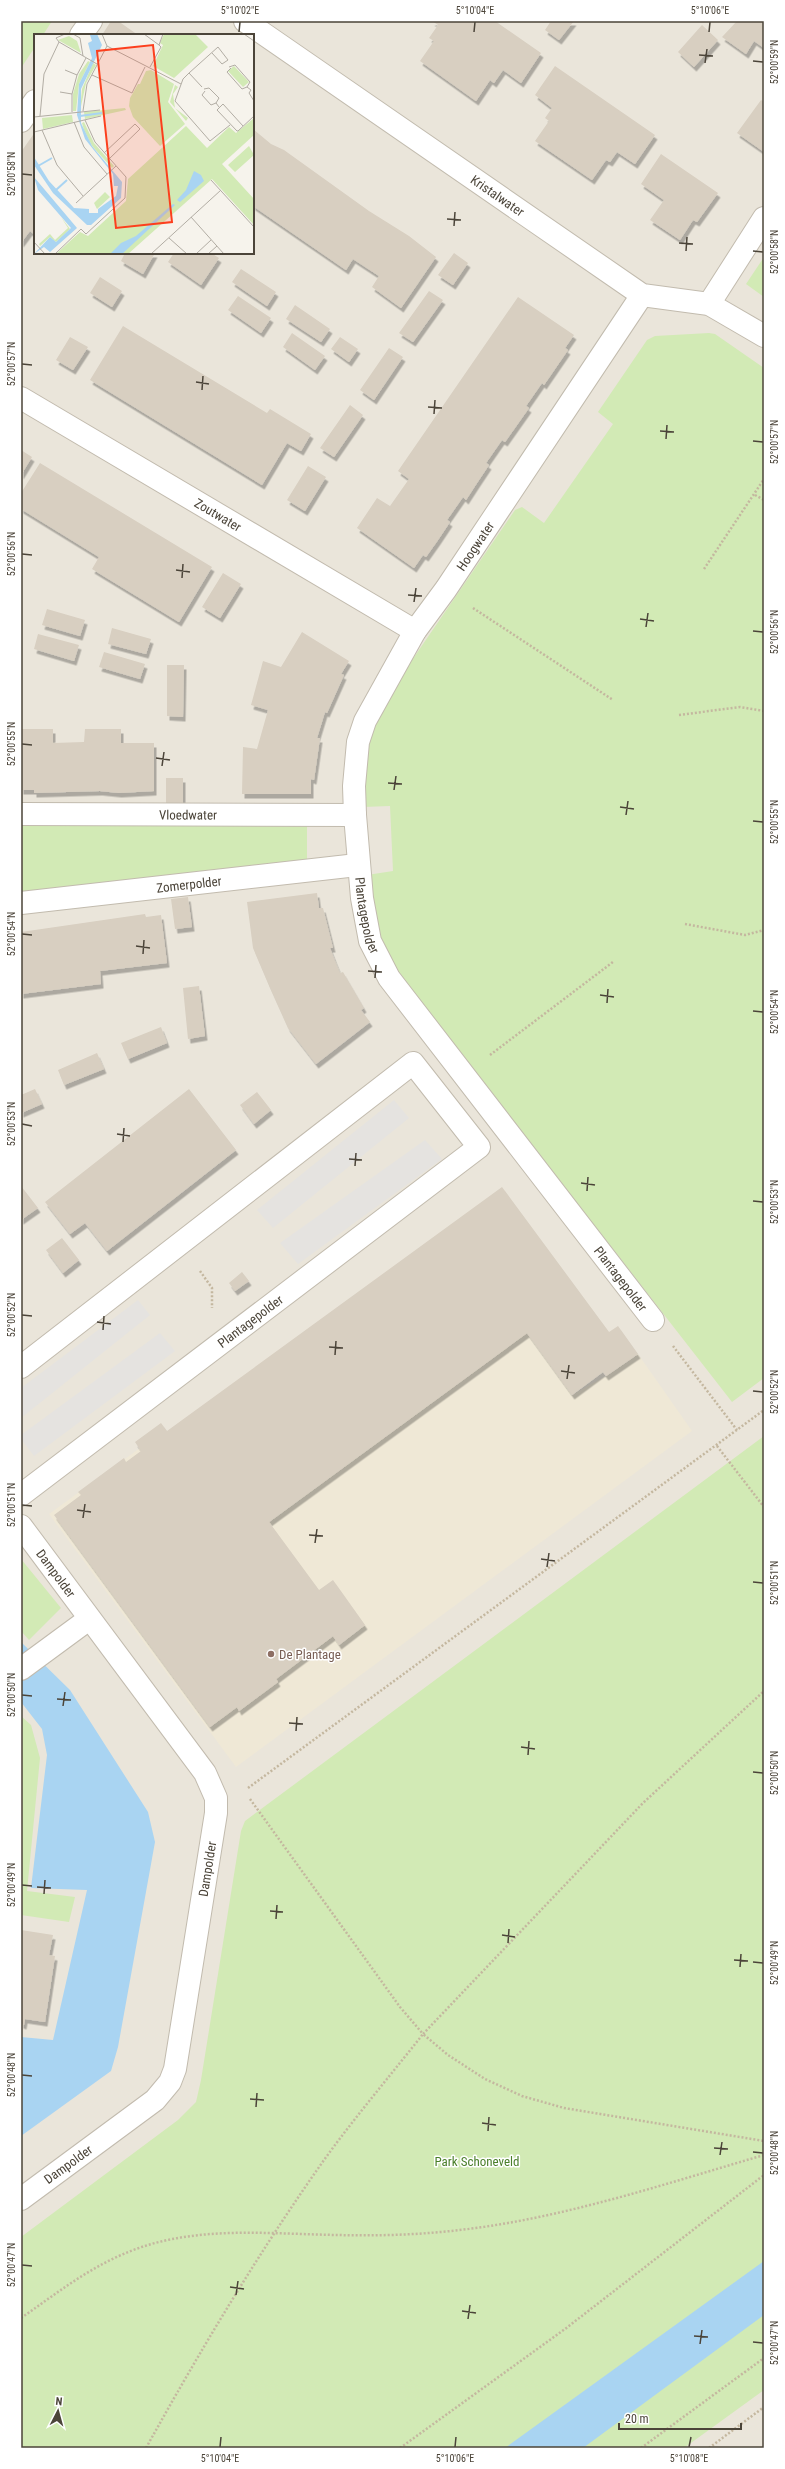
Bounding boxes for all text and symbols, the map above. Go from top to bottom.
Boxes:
text: 5°10'02"E [221,5,259,16]
text: 5°10'04"E [456,5,494,16]
text: 5°10'06"E [691,5,729,16]
inset map [34,34,254,254]
text: 52°00'59"N [769,40,780,84]
text: 52°00'58"N [6,152,17,196]
street label: Kristalwater [468,172,527,220]
text: 52°00'58"N [769,230,780,274]
text: 52°00'57"N [6,342,17,386]
text: 52°00'57"N [769,420,780,464]
street label: Zoutwater [192,495,244,535]
street label: Hoogwater [454,519,497,574]
text: 52°00'56"N [6,532,17,576]
text: 52°00'56"N [769,610,780,654]
text: 52°00'55"N [6,722,17,766]
text: 52°00'55"N [769,800,780,844]
street label: Vloedwater [159,807,217,823]
street label: Zomerpolder [156,873,222,896]
street label: Plantagepolder [352,876,382,956]
text: 52°00'54"N [6,912,17,956]
text: 52°00'54"N [769,990,780,1034]
text: 52°00'53"N [6,1102,17,1146]
text: 52°00'53"N [769,1180,780,1224]
street label: Plantagepolder [591,1243,650,1314]
street label: Plantagepolder [215,1292,286,1351]
text: 52°00'52"N [6,1293,17,1337]
text: 52°00'52"N [769,1370,780,1414]
text: 52°00'51"N [6,1483,17,1527]
street label: Dampolder [33,1547,79,1601]
text: 52°00'51"N [769,1561,780,1605]
place label: De Plantage [279,1647,341,1662]
marker: De Plantage [266,1649,276,1659]
text: 52°00'50"N [6,1673,17,1717]
text: 52°00'50"N [769,1751,780,1795]
street label: Dampolder [196,1840,219,1898]
text: 52°00'49"N [6,1863,17,1907]
text: 52°00'49"N [769,1941,780,1985]
text: 52°00'48"N [6,2053,17,2097]
text: 52°00'48"N [769,2131,780,2175]
street label: Dampolder [41,2142,95,2187]
park label: Park Schoneveld [434,2154,520,2169]
text: 52°00'47"N [6,2243,17,2287]
text: 52°00'47"N [769,2321,780,2365]
north arrow [38,2391,78,2431]
text: N [55,2395,63,2408]
scale bar [619,2405,741,2431]
text: 20 m [625,2412,649,2426]
text: 5°10'04"E [201,2453,239,2464]
text: 5°10'06"E [436,2453,474,2464]
text: 5°10'08"E [670,2453,708,2464]

